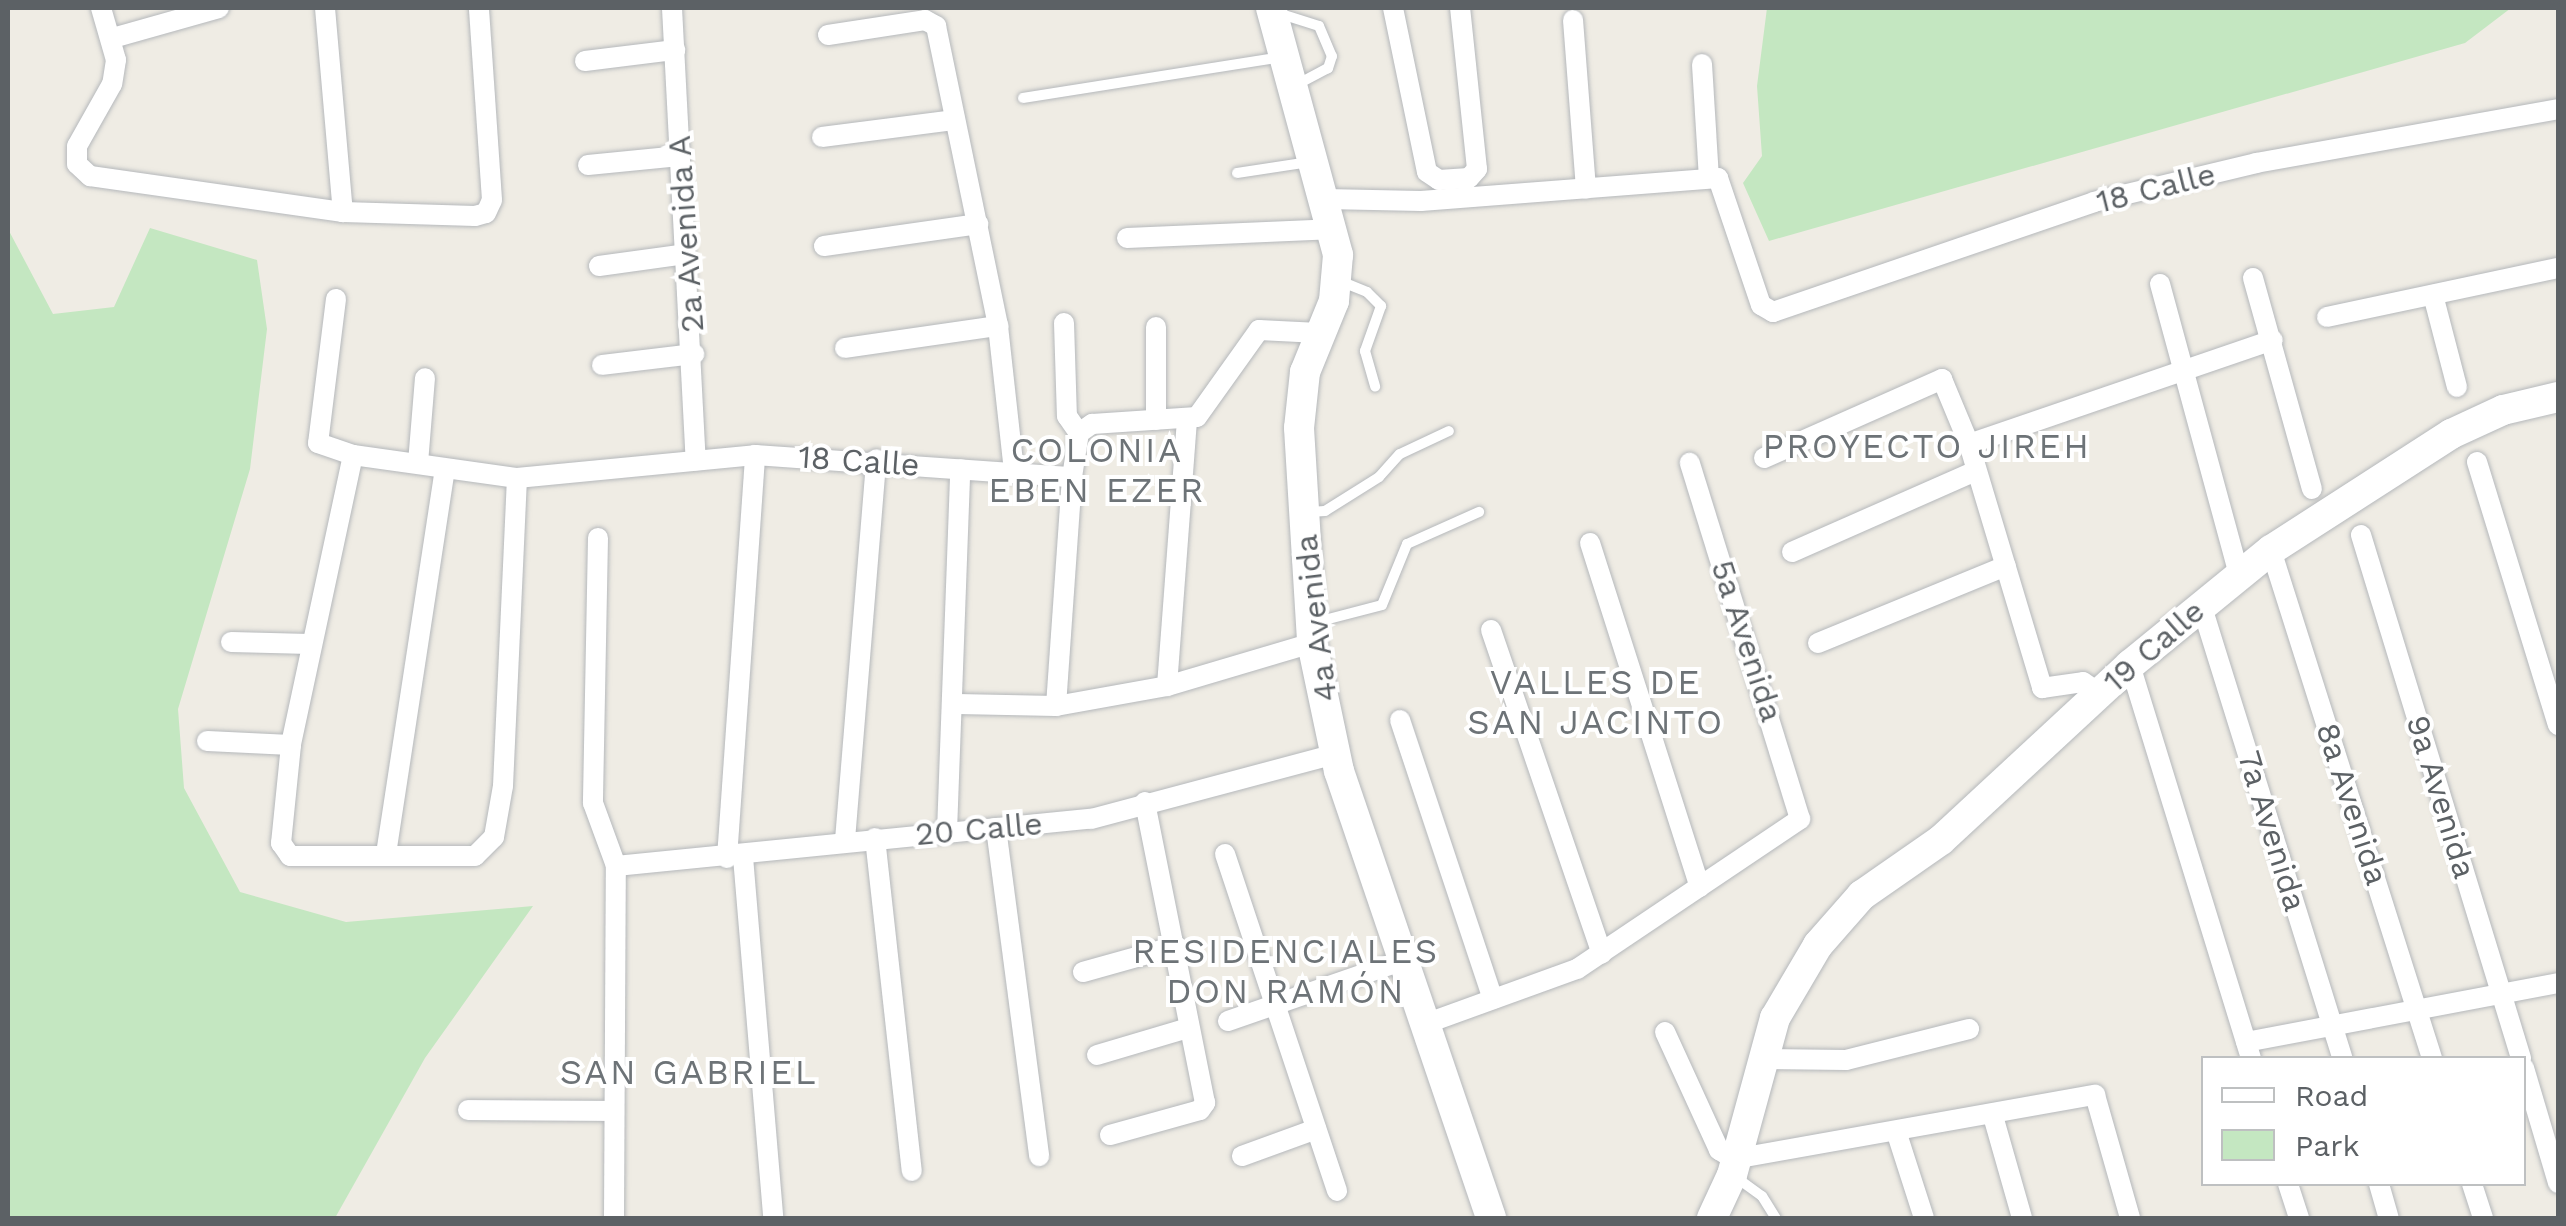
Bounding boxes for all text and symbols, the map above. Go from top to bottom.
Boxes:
street label: 2a Avenida A [660,132,712,336]
street label: 18 Calle [2093,155,2219,221]
district label: PROYECTO JIREH [1762,425,2092,467]
district label: COLONIA EBEN EZER [988,429,1206,511]
street label: 18 Calle [797,438,921,484]
street label: 4a Avenida [1287,531,1345,705]
street label: 5a Avenida [1703,555,1791,727]
street label: 19 Calle [2096,592,2212,700]
district label: VALLES DE SAN JACINTO [1467,661,1725,743]
street label: 9a Avenida [2398,710,2484,884]
street label: 8a Avenida [2307,717,2397,891]
street label: 7a Avenida [2229,745,2315,917]
street label: 20 Calle [914,804,1044,854]
district label: RESIDENCIALES DON RAMÓN [1132,930,1440,1012]
district label: SAN GABRIEL [560,1051,818,1093]
legend [2201,1056,2526,1186]
text: Road [2295,1078,2368,1113]
text: Park [2295,1128,2360,1163]

